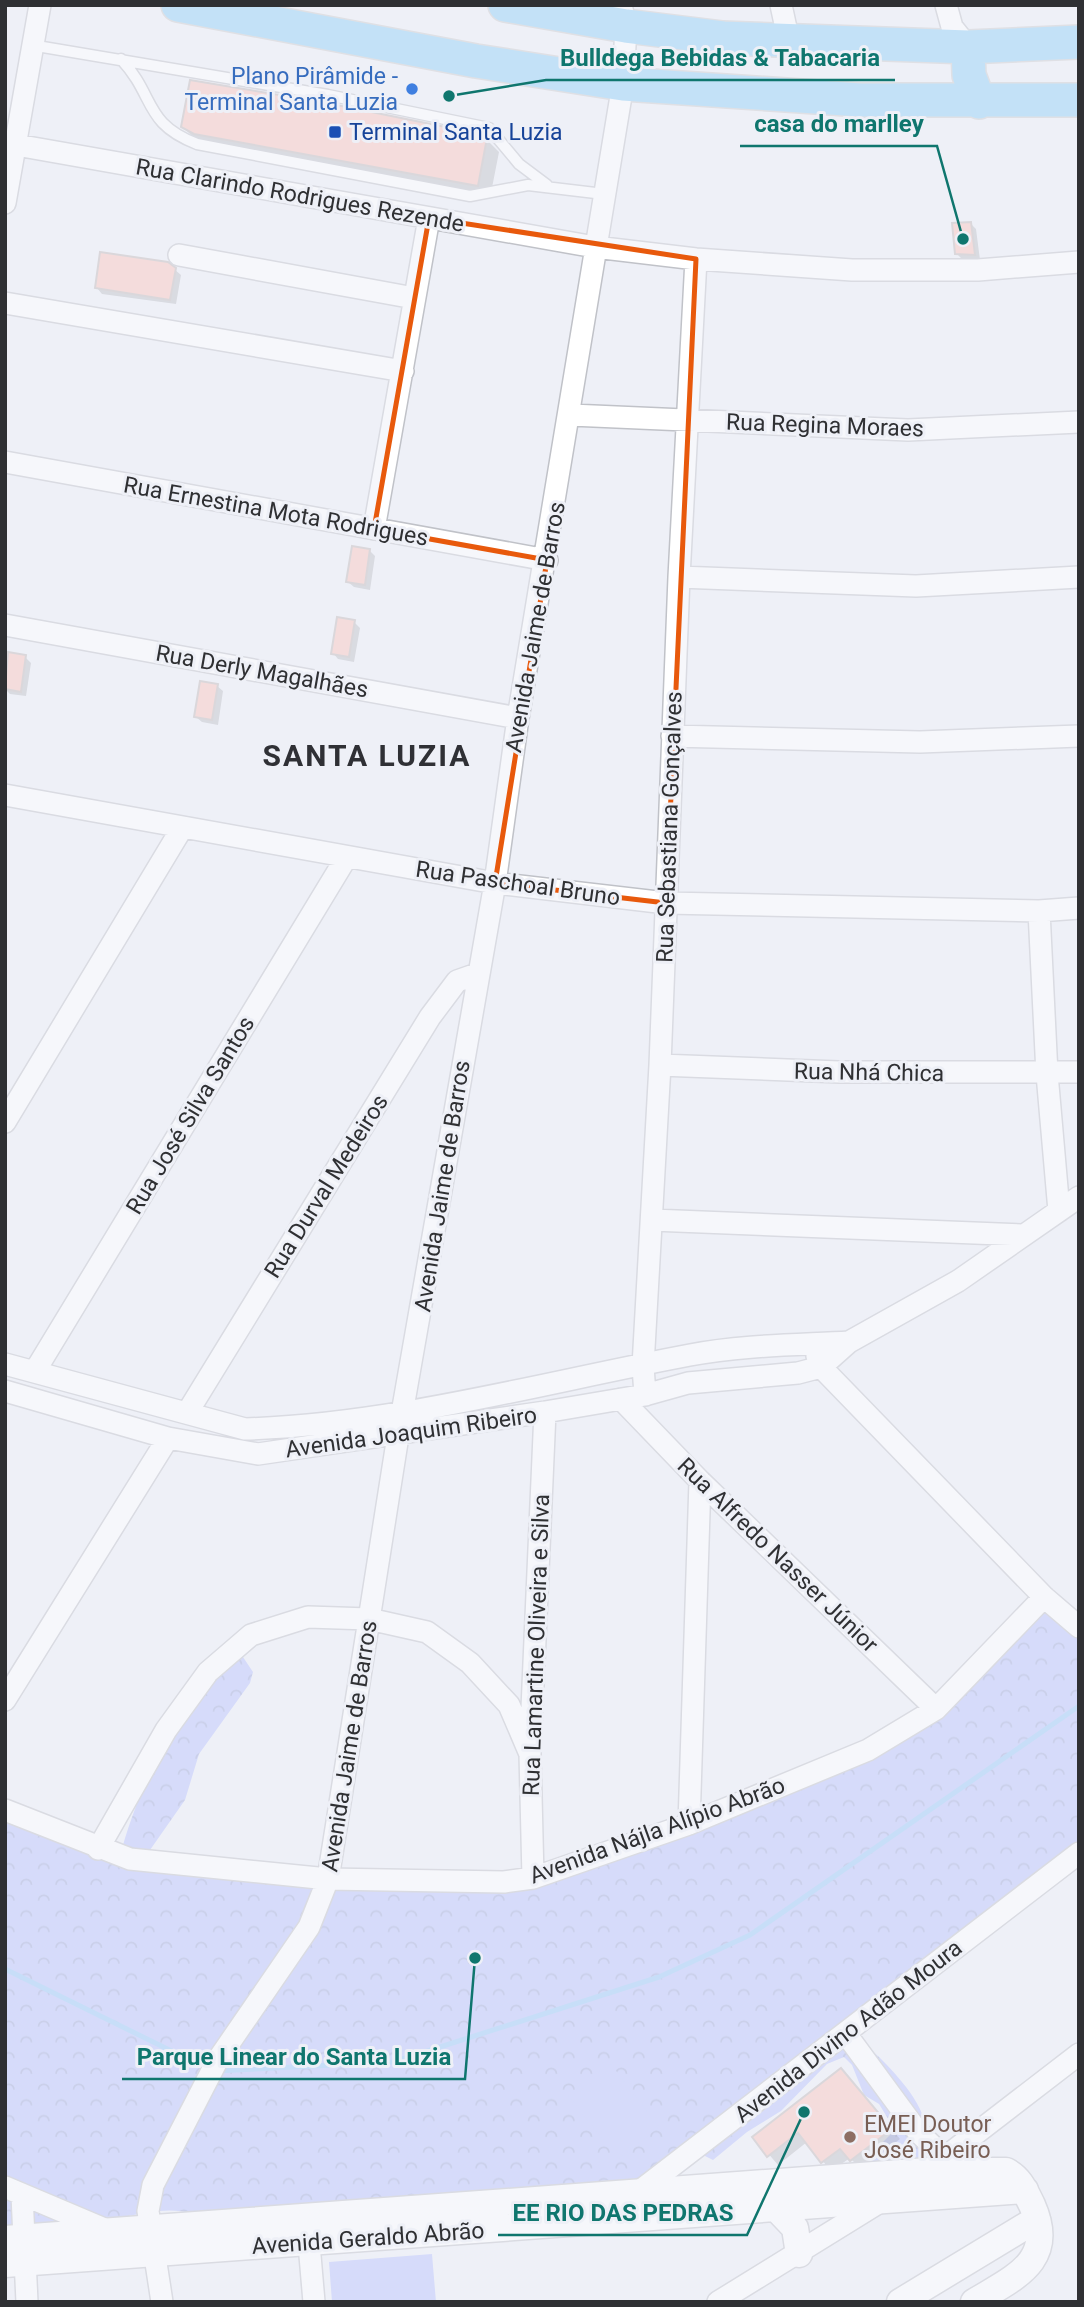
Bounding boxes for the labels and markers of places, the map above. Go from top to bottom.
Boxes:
callout: Bulldega Bebidas & Tabacaria [546,35,895,80]
place label: Plano Pirâmide - Terminal Santa Luzia [184,63,398,116]
marker: Plano Pirâmide - Terminal Santa Luzia [404,81,420,97]
callout: casa do marlley [740,101,937,146]
place label: Terminal Santa Luzia [349,119,563,146]
marker: Terminal Santa Luzia [327,124,343,140]
callout: Parque Linear do Santa Luzia [122,2034,465,2079]
place label: EMEI Doutor José Ribeiro [864,2111,991,2164]
marker: EMEI Doutor José Ribeiro [842,2129,858,2145]
callout: EE RIO DAS PEDRAS [498,2190,747,2235]

